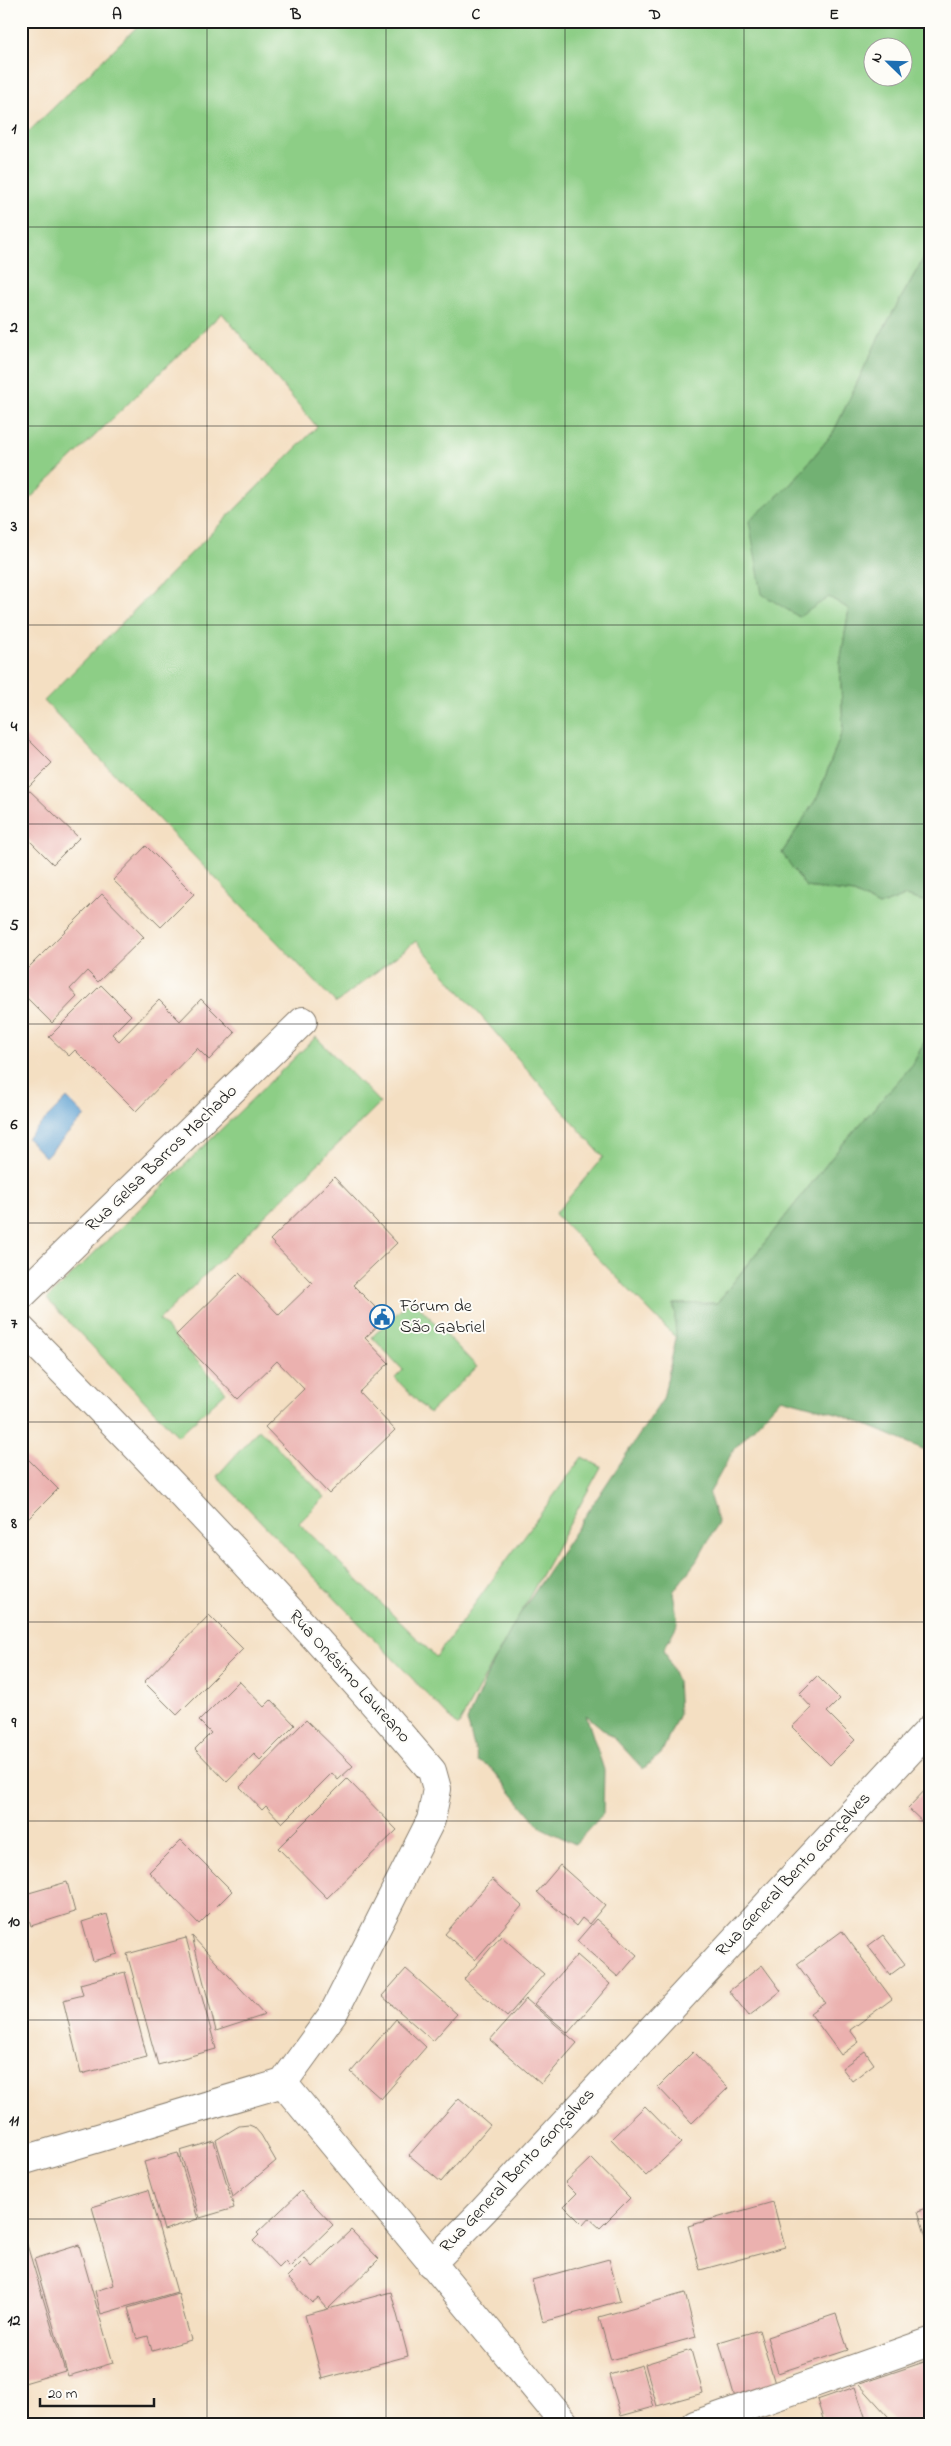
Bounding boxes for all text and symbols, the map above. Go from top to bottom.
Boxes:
text: A [112,3,122,27]
text: B [290,3,302,27]
text: C [472,3,481,27]
text: D [648,3,661,27]
text: E [829,3,839,27]
north arrow [864,38,914,88]
text: N [866,49,889,66]
text: 1 [11,117,17,141]
text: 2 [9,316,18,340]
text: 3 [10,515,18,539]
text: 4 [10,715,18,739]
text: 5 [9,914,19,938]
street label: Rua Gelsa Barros Machado [80,1079,244,1239]
text: 6 [9,1113,18,1137]
place label: Fórum de São Gabriel [399,1294,485,1341]
public building icon: Fórum de São Gabriel [369,1304,395,1330]
text: 7 [11,1312,18,1336]
text: 8 [10,1512,17,1536]
street label: Rua Onésimo Laureano [282,1605,416,1749]
text: 9 [11,1711,17,1735]
street label: Rua General Bento Gonçalves [710,1787,878,1963]
text: 10 [8,1910,20,1934]
street label: Rua General Bento Gonçalves [434,2083,602,2259]
text: 11 [9,2109,20,2133]
text: 12 [7,2309,21,2333]
scale bar [40,2376,154,2408]
text: 20 m [48,2383,78,2405]

